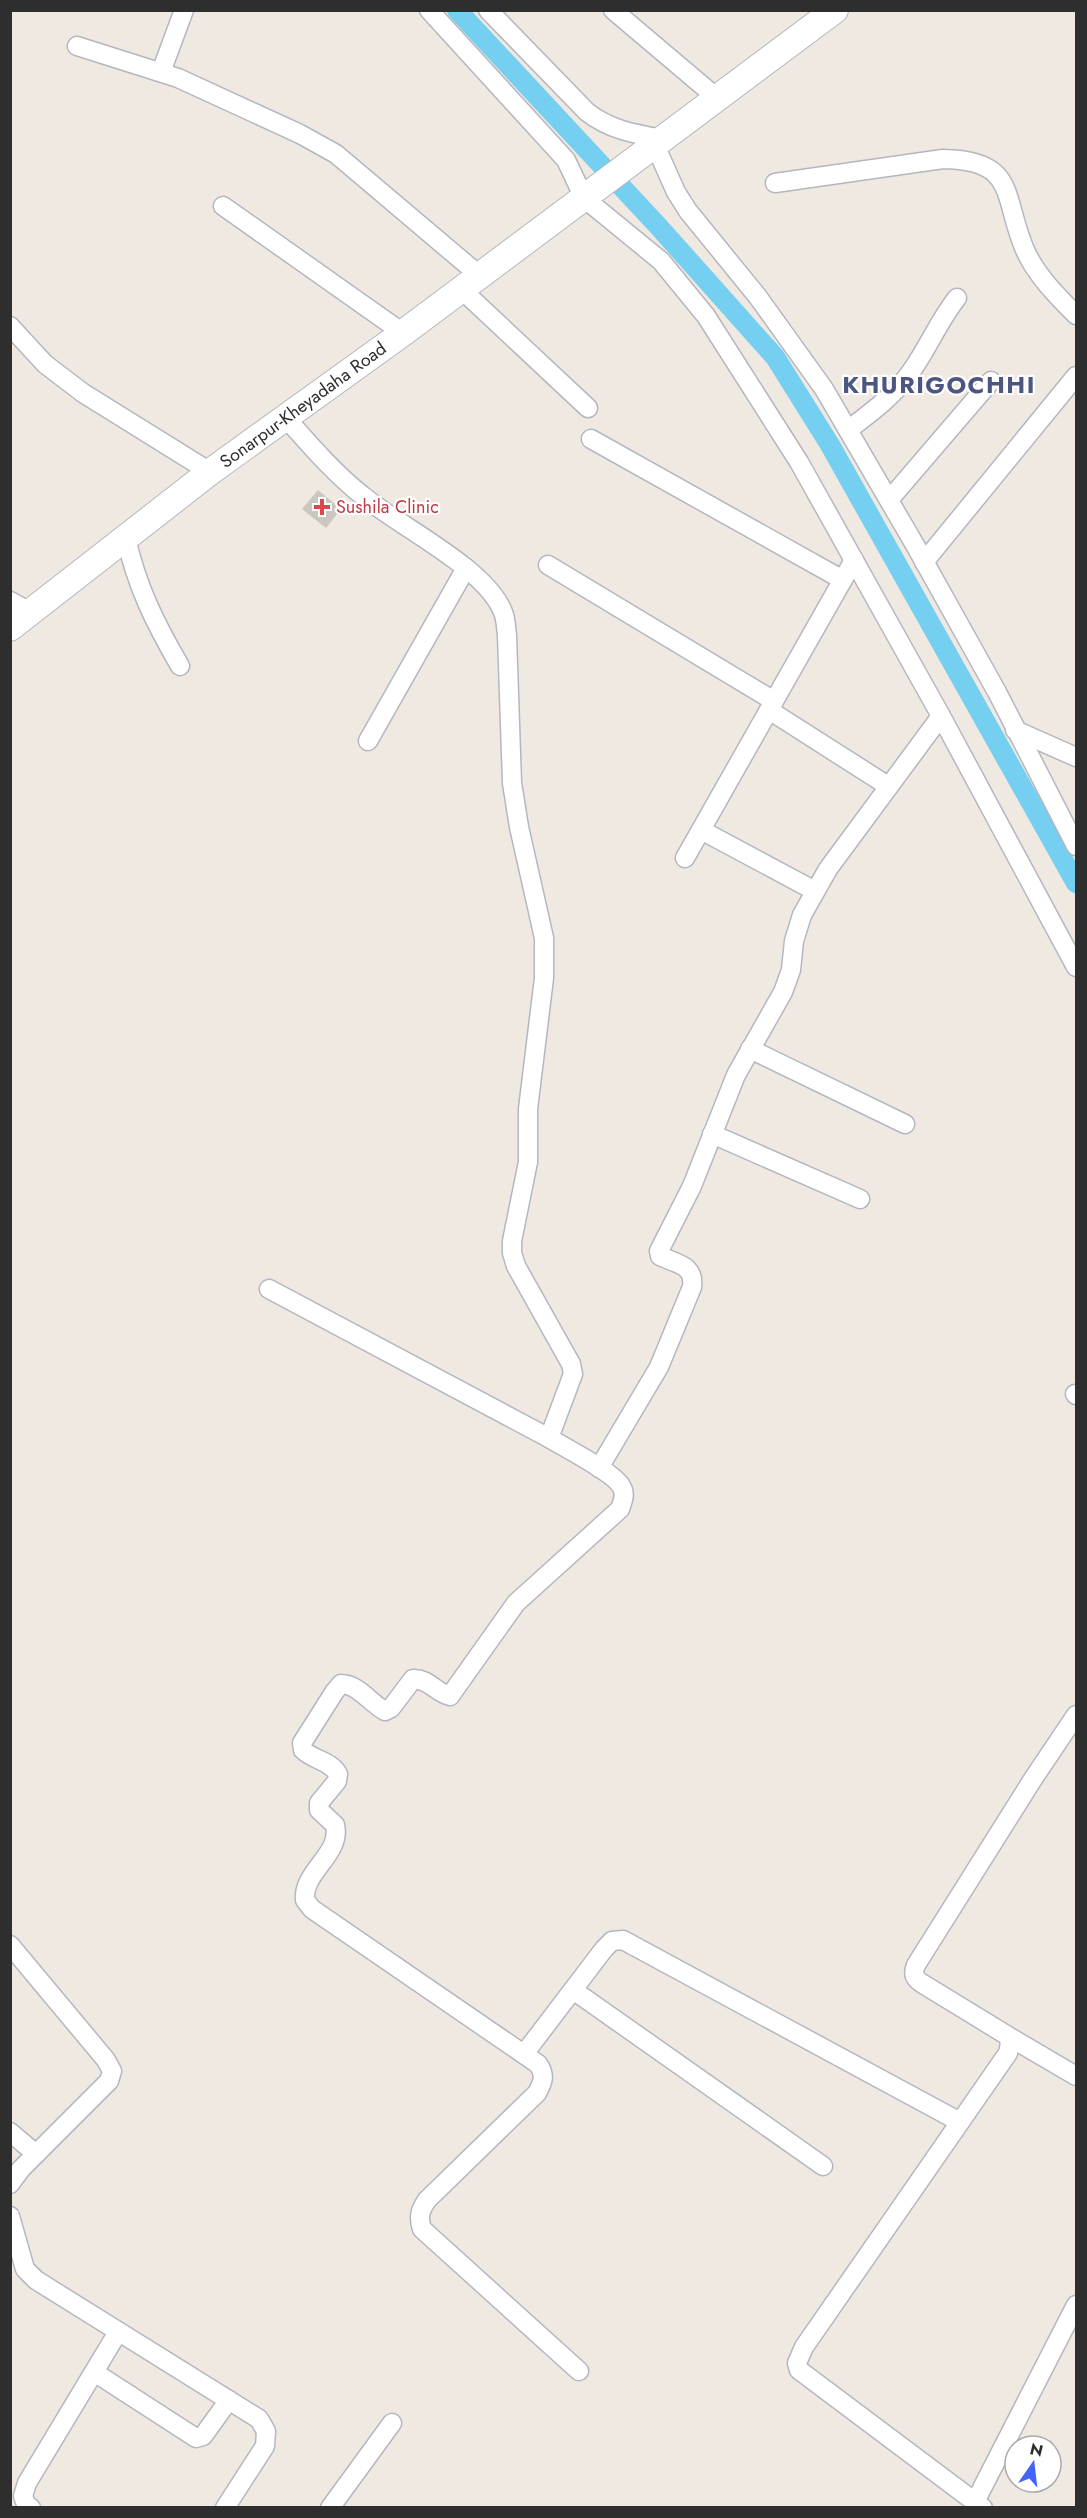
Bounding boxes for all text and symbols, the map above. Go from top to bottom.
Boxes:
street label: Sonarpur-Kheyadaha Road [214,336,392,474]
district label: KHURIGOCHHI [842,367,1036,402]
place label: Sushila Clinic [336,494,439,520]
marker: Sushila Clinic [313,498,331,516]
north arrow [1003,2434,1063,2494]
text: N [1028,2437,1045,2463]

